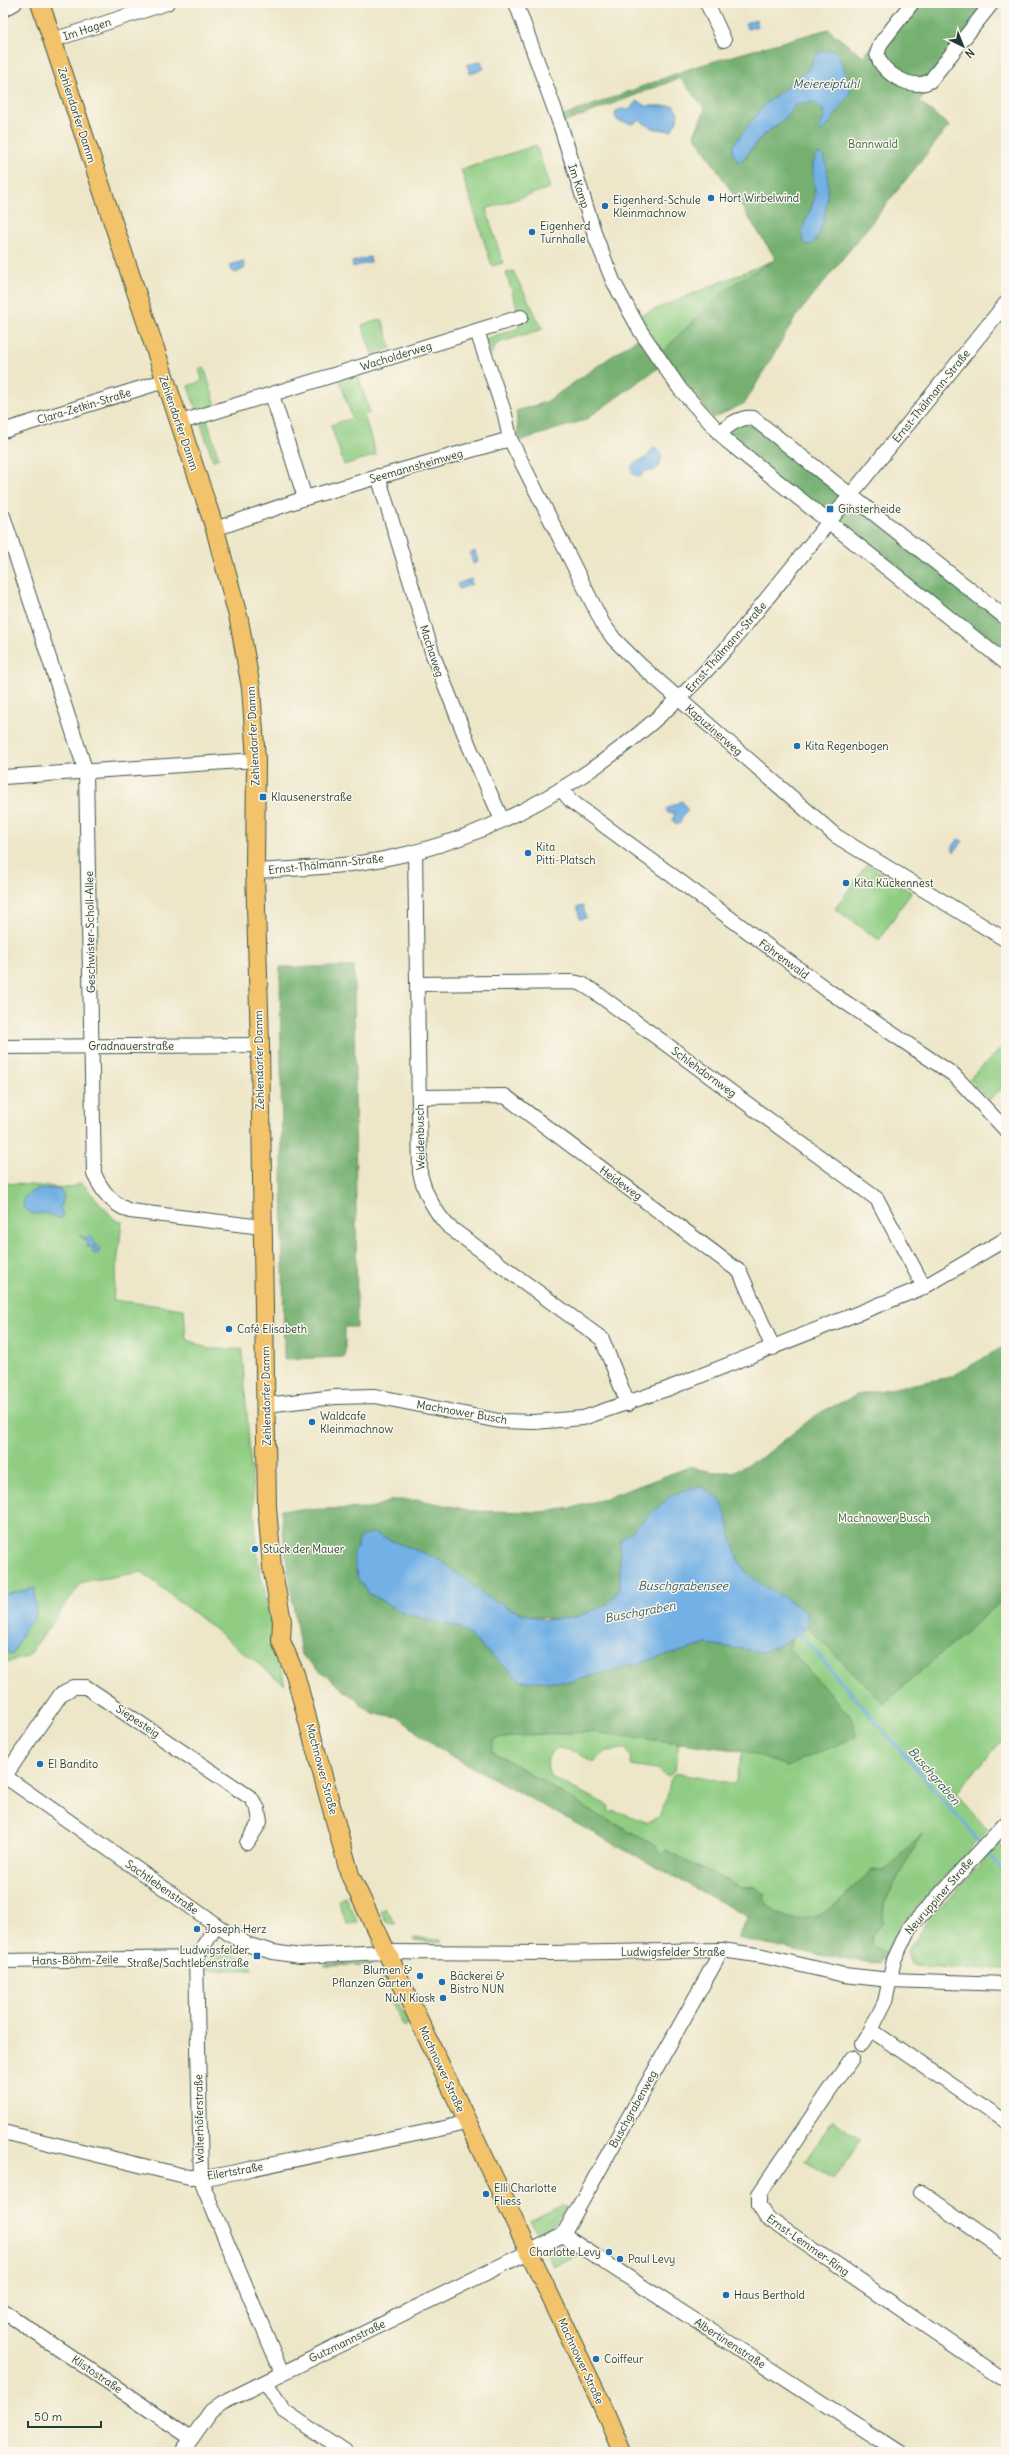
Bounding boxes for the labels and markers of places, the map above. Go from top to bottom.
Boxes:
place label: Hort Wirbelwind [719,191,800,205]
place label: Eigenherd-Schule Kleinmachnow [613,193,701,220]
marker: Hort Wirbelwind [706,193,716,203]
marker: Eigenherd-Schule Kleinmachnow [600,201,610,211]
place label: Eigenherd Turnhalle [540,219,591,246]
marker: Eigenherd Turnhalle [527,227,537,237]
place label: Ginsterheide [838,502,901,516]
marker: Ginsterheide [825,504,835,514]
place label: Kita Regenbogen [805,739,889,753]
marker: Kita Regenbogen [792,741,802,751]
place label: Klausenerstraße [271,790,352,804]
marker: Klausenerstraße [258,792,268,802]
place label: Kita Pitti-Platsch [536,840,596,867]
marker: Kita Pitti-Platsch [523,848,533,858]
place label: Kita Kückennest [854,876,934,890]
marker: Kita Kückennest [841,878,851,888]
place label: Café Elisabeth [237,1322,307,1336]
marker: Café Elisabeth [224,1324,234,1334]
place label: Waldcafe Kleinmachnow [320,1409,393,1436]
marker: Waldcafe Kleinmachnow [307,1417,317,1427]
place label: Stück der Mauer [263,1542,345,1556]
marker: Stück der Mauer [250,1544,260,1554]
place label: El Bandito [48,1757,98,1771]
marker: El Bandito [35,1759,45,1769]
place label: Joseph Herz [205,1922,266,1936]
marker: Joseph Herz [192,1924,202,1934]
place label: Ludwigsfelder Straße/Sachtlebenstraße [127,1943,250,1970]
marker: Ludwigsfelder Straße/Sachtlebenstraße [252,1951,262,1961]
place label: Blumen & Pflanzen Garten [332,1963,413,1990]
place label: Bäckerei & Bistro NUN [450,1969,505,1996]
marker: Blumen & Pflanzen Garten [415,1971,425,1981]
marker: Bäckerei & Bistro NUN [437,1977,447,1987]
place label: NuN Kiosk [385,1991,435,2005]
marker: NuN Kiosk [438,1993,448,2003]
place label: Elli Charlotte Fliess [494,2181,557,2208]
marker: Elli Charlotte Fliess [481,2189,491,2199]
place label: Charlotte Levy [529,2245,601,2259]
marker: Charlotte Levy [604,2247,614,2257]
place label: Paul Levy [628,2252,675,2266]
marker: Paul Levy [615,2254,625,2264]
place label: Haus Berthold [734,2288,805,2302]
marker: Haus Berthold [721,2290,731,2300]
place label: Coiffeur [604,2352,644,2366]
marker: Coiffeur [591,2354,601,2364]

